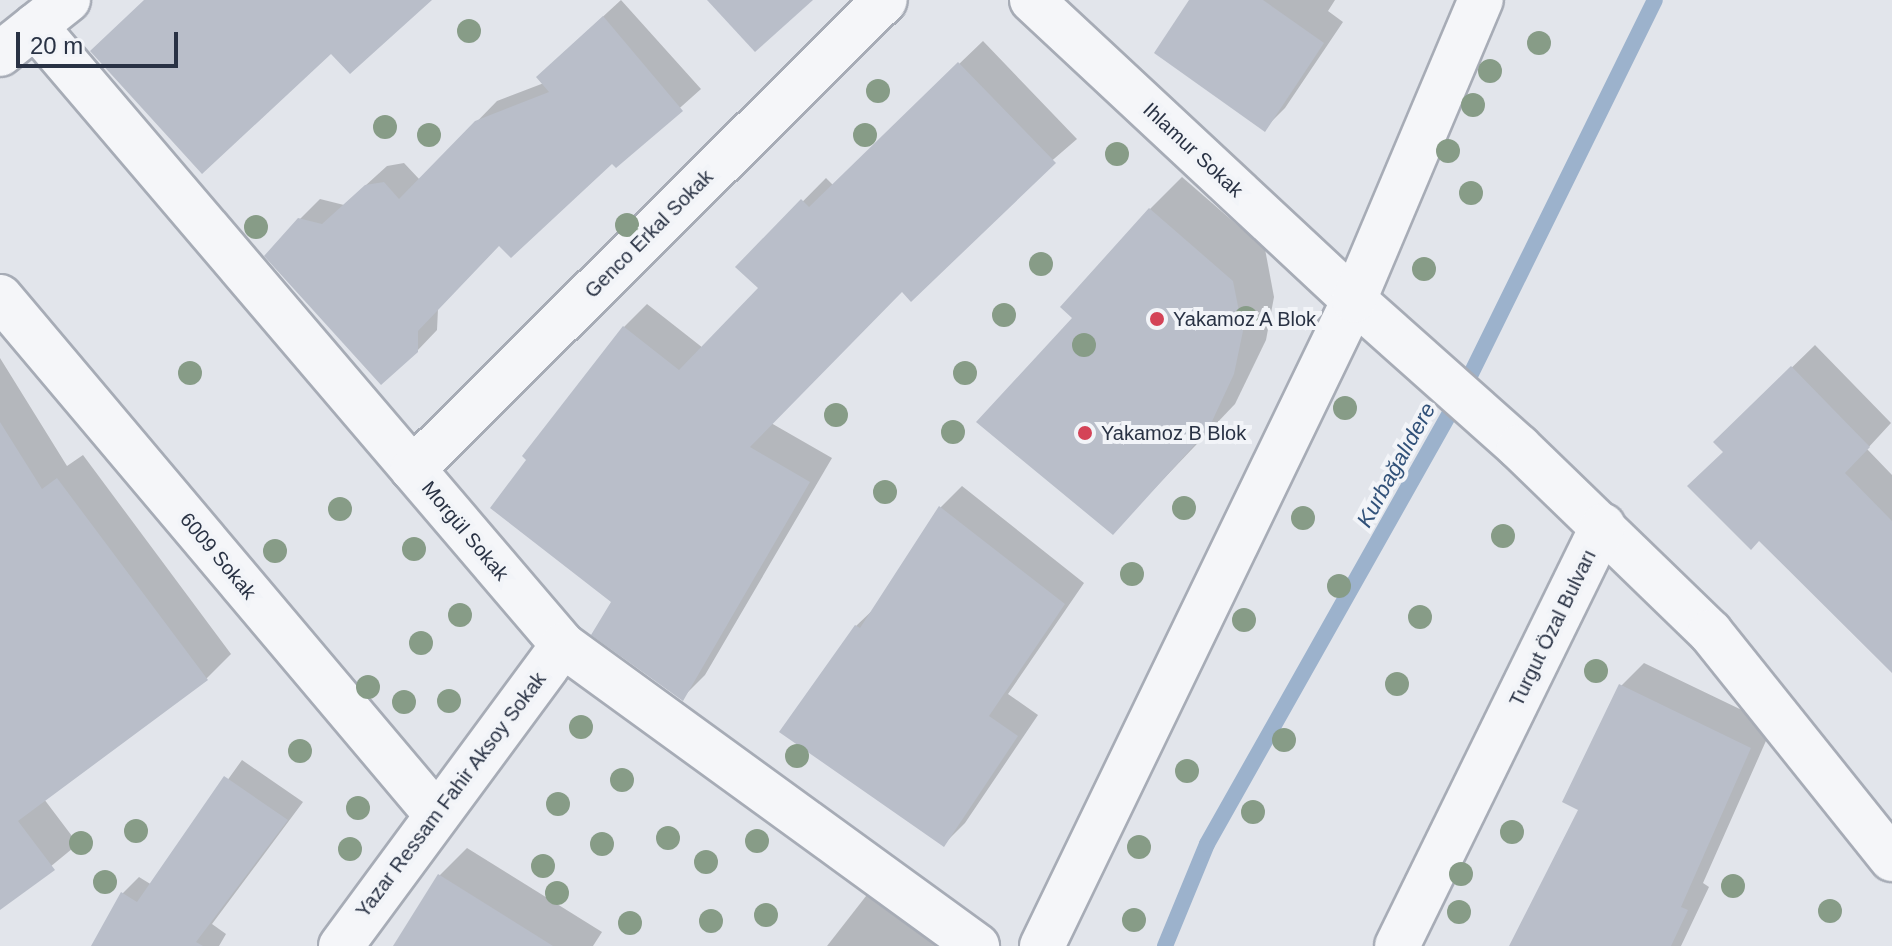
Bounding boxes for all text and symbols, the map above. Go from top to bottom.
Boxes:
scale bar [20,16,182,66]
text: 20 m [30,32,83,59]
street label: Ihlamur Sokak [1138,98,1248,202]
street label: Genco Erkal Sokak [580,165,718,303]
place label: Yakamoz A Blok [1173,307,1318,331]
marker: Yakamoz A Blok [1148,310,1166,328]
water label: Kurbağalıdere [1351,398,1441,532]
place label: Yakamoz B Blok [1101,421,1246,445]
marker: Yakamoz B Blok [1076,424,1094,442]
street label: Morgül Sokak [417,476,513,586]
street label: 6009 Sokak [175,508,261,604]
street label: Turgut Özal Bulvarı [1505,546,1601,710]
street label: Yazar Ressam Fahir Aksoy Sokak [351,667,551,923]

